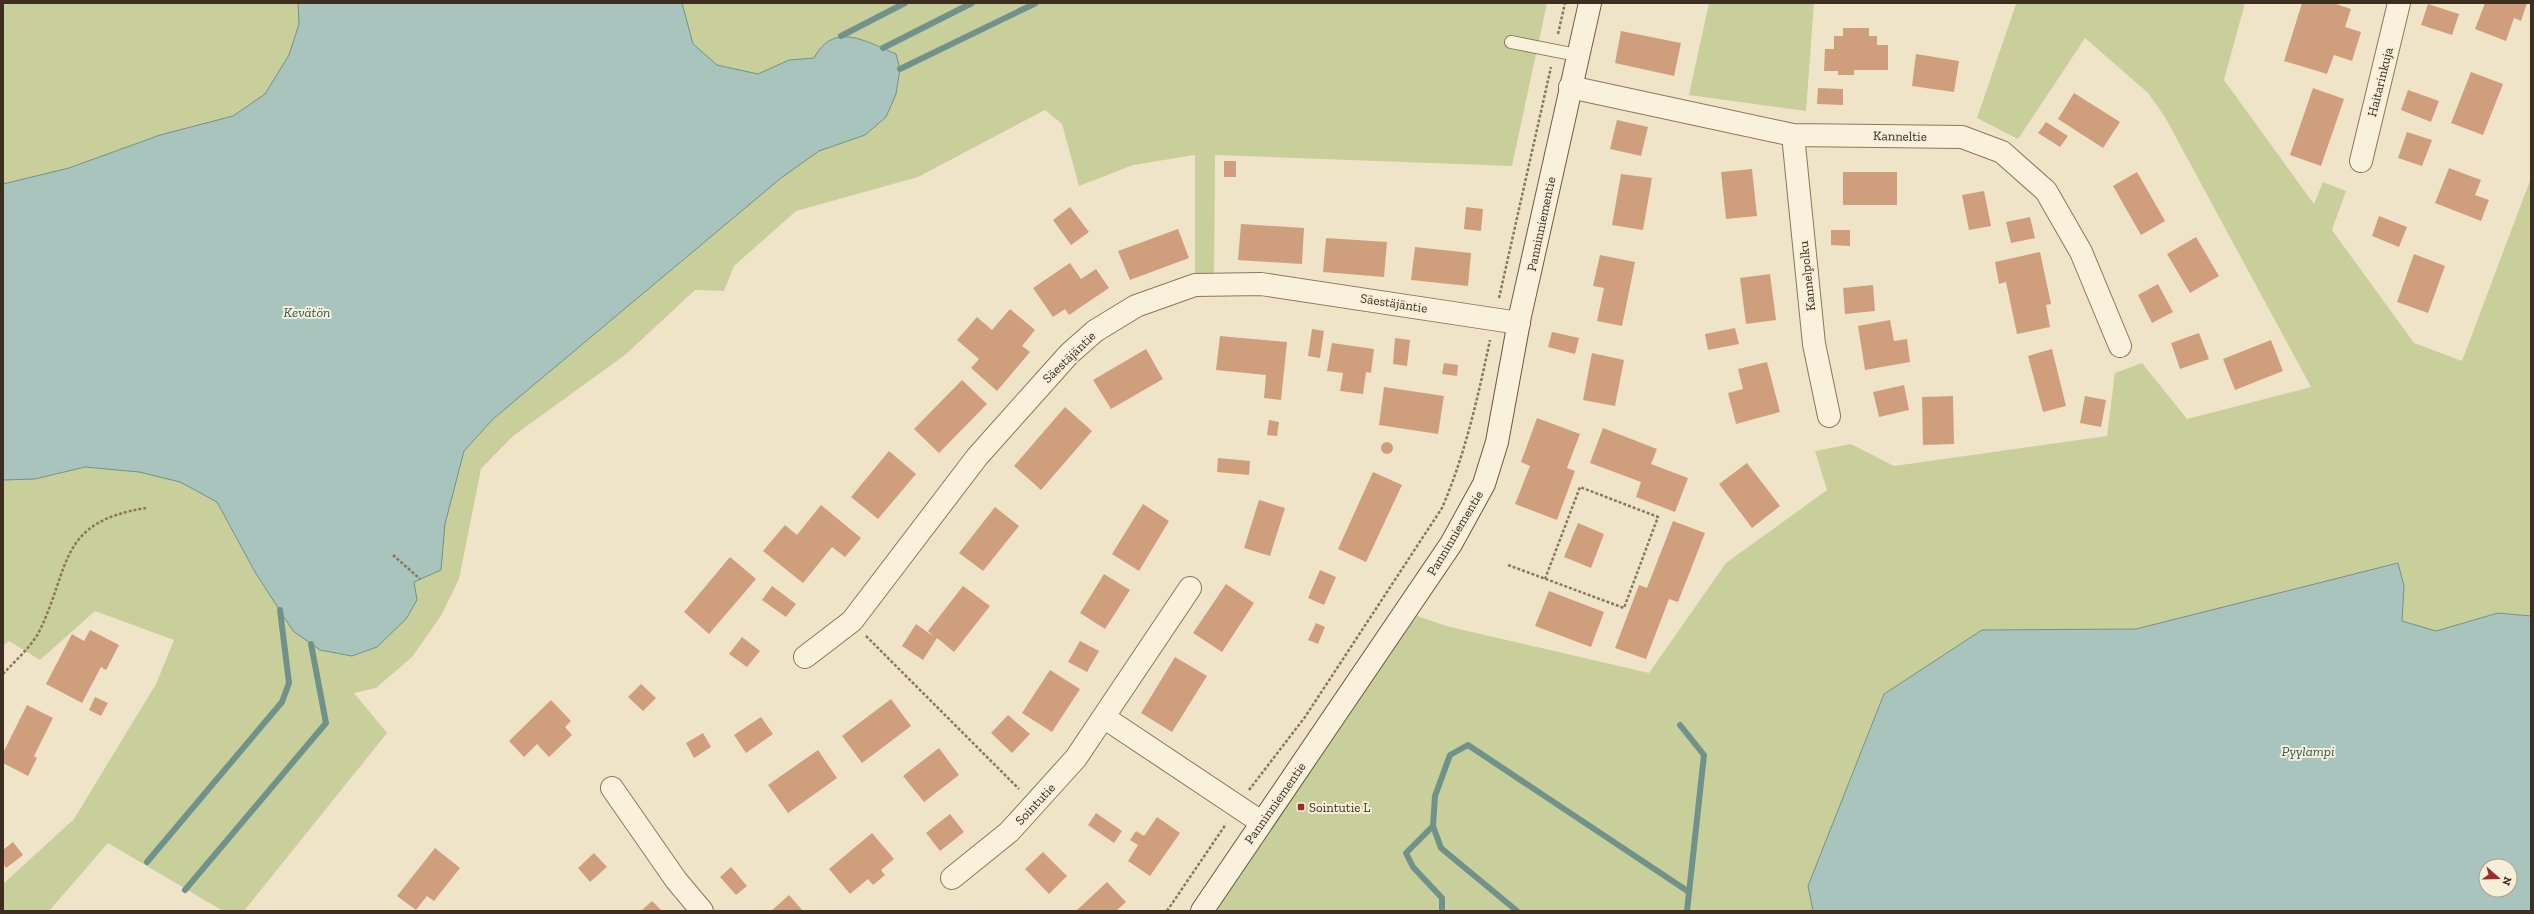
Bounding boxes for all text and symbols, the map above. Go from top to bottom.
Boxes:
street label: Haitarinkuja [2364,45,2397,118]
street label: Kanneltie [1873,128,1927,144]
street label: Panninniementie [1524,175,1558,273]
street label: Kannelpolku [1796,239,1818,312]
street label: Säestäjäntie [1359,290,1429,317]
water label: Kevätön [284,304,330,321]
street label: Säestäjäntie [1039,328,1099,387]
street label: Panninniementie [1424,488,1486,578]
water label: Pyylampi [2281,743,2335,760]
street label: Panninniementie [1241,759,1309,847]
street label: Sointutie [1012,780,1058,828]
place label: Sointutie L [1309,800,1370,815]
marker: Sointutie L [1296,802,1306,812]
north arrow [2478,858,2518,898]
text: N [2499,875,2514,888]

